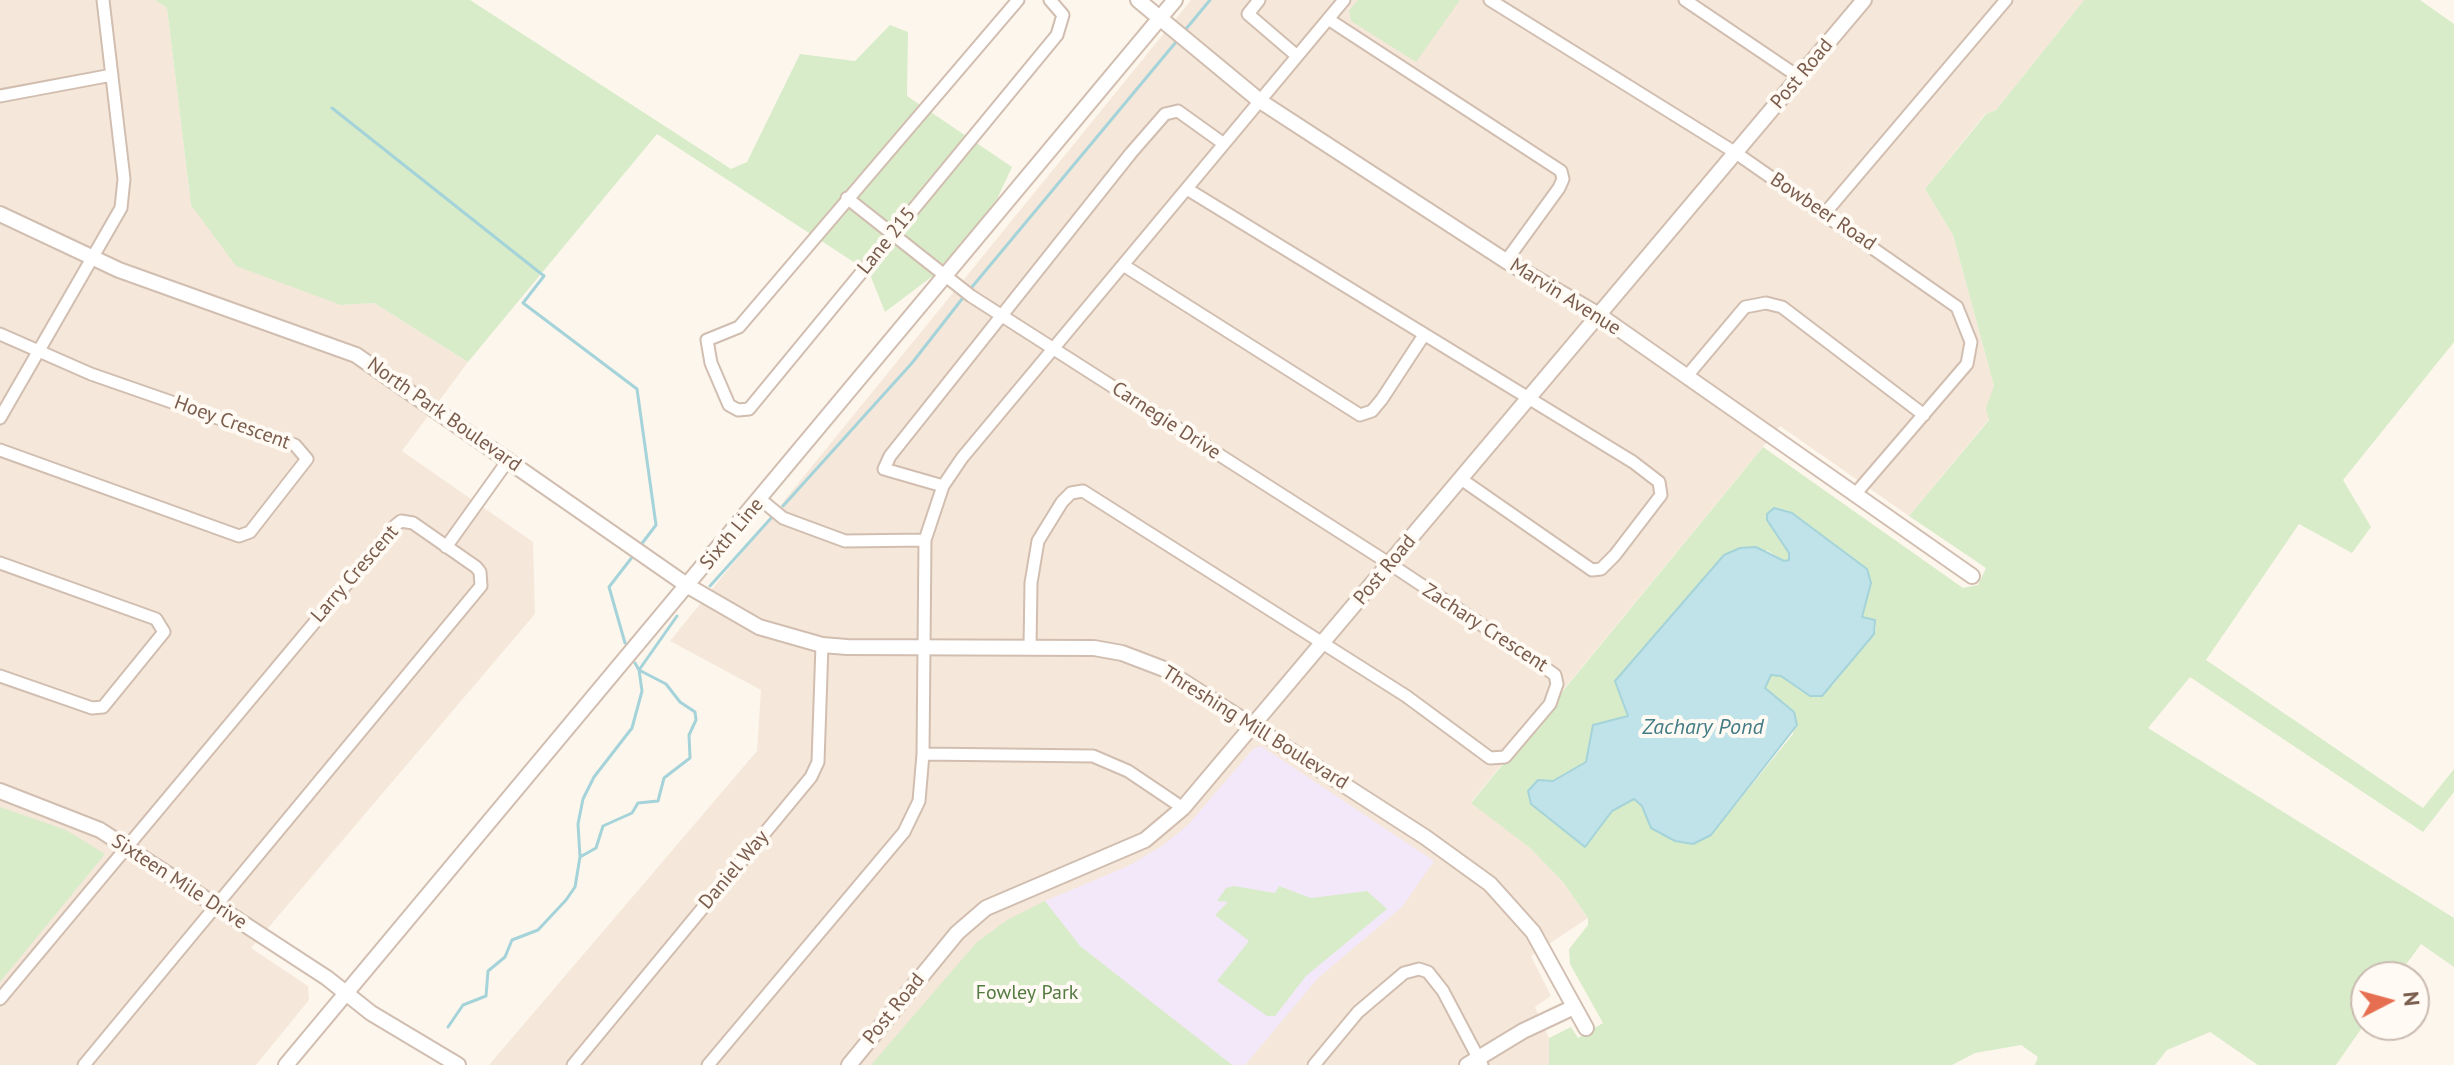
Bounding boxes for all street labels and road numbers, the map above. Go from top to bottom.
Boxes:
street label: Post Road [1766,34,1838,114]
street label: Bowbeer Road [1766,168,1880,256]
street label: Lane 215 [853,203,921,279]
street label: Marvin Avenue [1505,253,1625,341]
street label: North Park Boulevard [362,353,526,477]
street label: Carnegie Drive [1107,377,1225,465]
street label: Hoey Crescent [171,391,293,455]
street label: Sixth Line [695,493,769,575]
street label: Larry Crescent [306,520,404,628]
street label: Post Road [1349,530,1421,610]
street label: Zachary Crescent [1418,579,1552,677]
street label: Threshing Mill Boulevard [1158,661,1352,795]
street label: Daniel Way [694,826,774,914]
street label: Sixteen Mile Drive [107,829,251,935]
street label: Post Road [858,969,930,1049]

